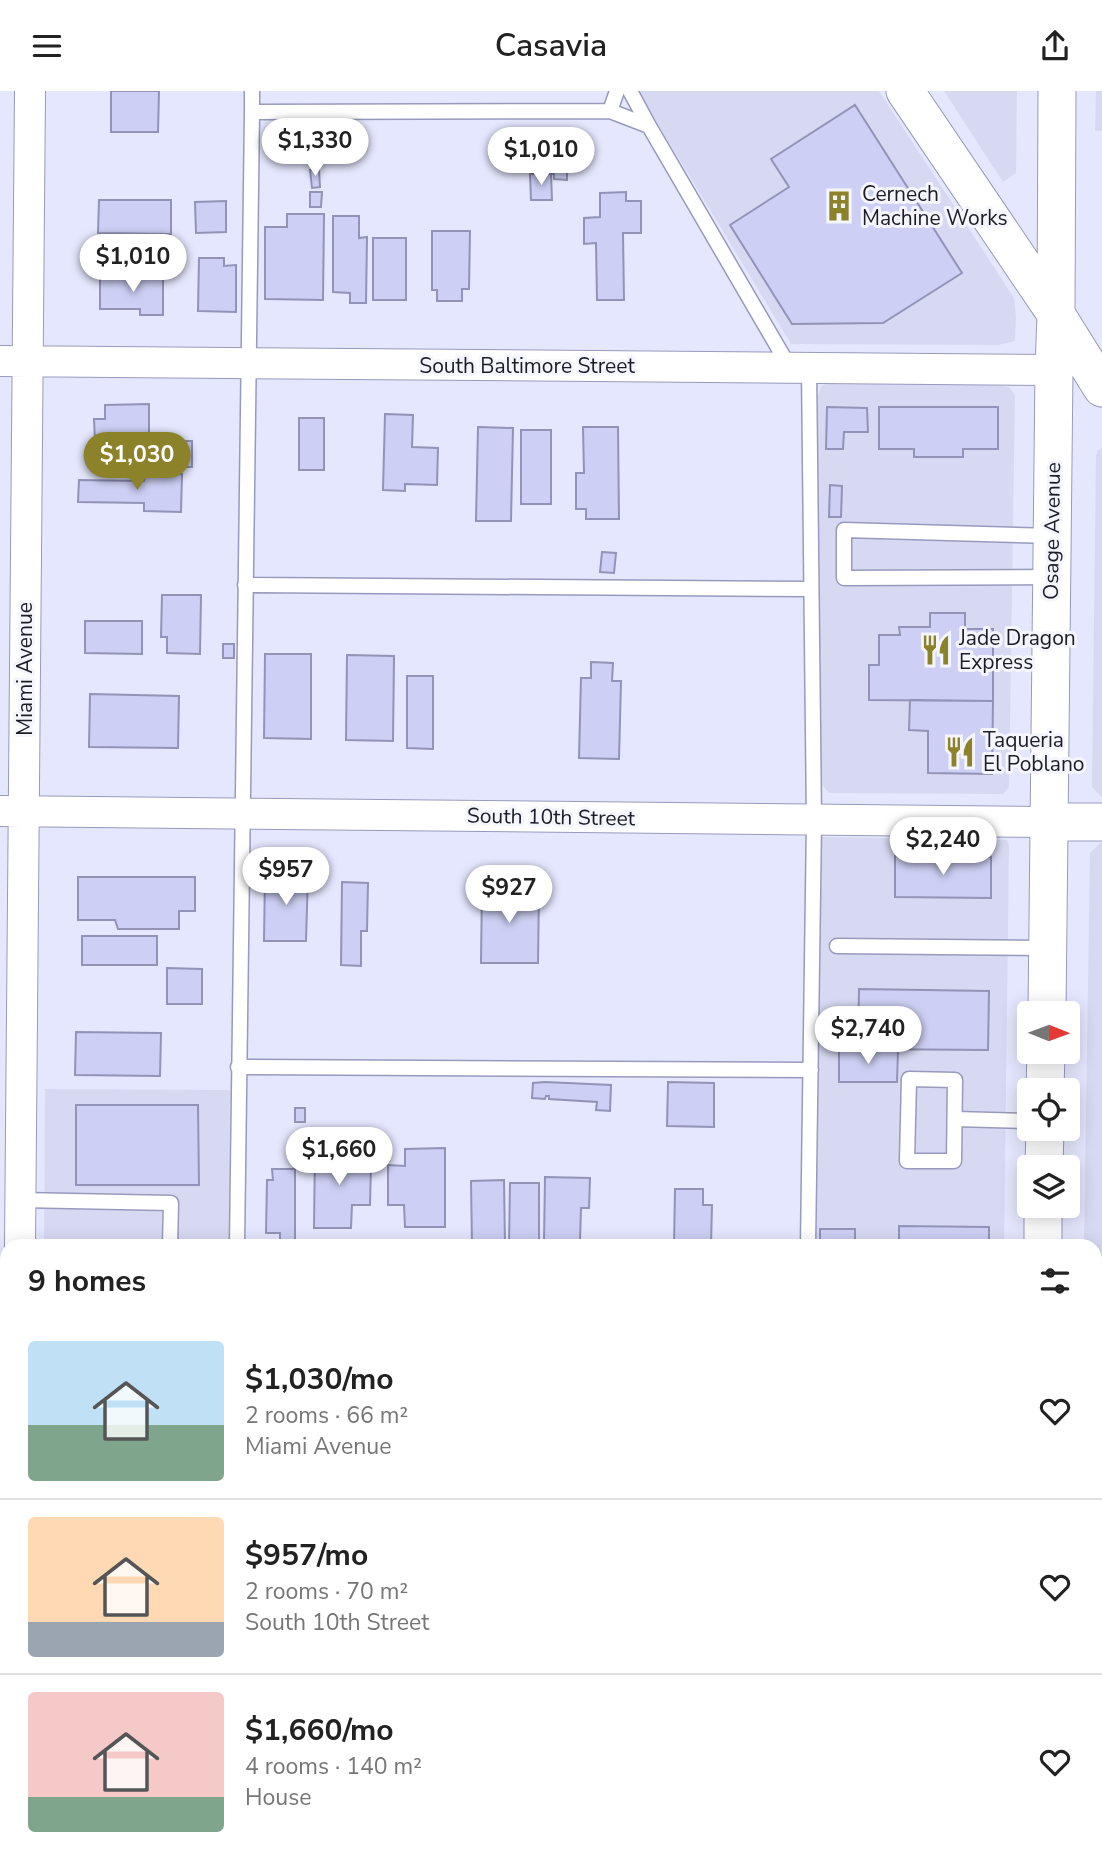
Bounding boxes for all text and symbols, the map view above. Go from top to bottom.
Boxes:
text: Casavia [495,24,607,67]
icon: menu [28,27,66,65]
icon: share [1036,27,1074,65]
pin: $1,330 [258,119,372,178]
text: $1,330 [278,125,352,156]
pin: $1,010 [484,127,598,187]
text: $1,010 [504,134,578,165]
place label: Cernech Machine Works [862,180,1008,232]
building icon: Cernech Machine Works [822,189,856,223]
pin: $1,010 [76,235,190,294]
text: $1,010 [96,241,170,272]
street label: South Baltimore Street [419,352,635,380]
pin: $1,030 [80,433,194,492]
text: $1,030 [100,439,174,470]
street label: Osage Avenue [1037,462,1067,600]
street label: Miami Avenue [11,602,39,736]
place label: Jade Dragon Express [958,624,1076,676]
restaurant icon: Jade Dragon Express [919,633,953,667]
place label: Taqueria El Poblano [983,726,1085,778]
restaurant icon: Taqueria El Poblano [943,735,977,769]
street label: South 10th Street [467,802,636,832]
pin: $2,240 [886,817,1000,877]
text: $2,240 [906,824,980,855]
pin: $957 [245,847,327,907]
text: $957 [258,854,314,885]
pin: $927 [468,865,550,925]
text: $927 [481,872,537,903]
north arrow [1017,1001,1080,1064]
map controls [1017,1001,1080,1218]
pin: $2,740 [811,1007,925,1066]
text: $2,740 [831,1013,905,1044]
button: locate [1017,1078,1080,1141]
pin: $1,660 [282,1127,396,1187]
text: $1,660 [302,1134,376,1165]
button: layers [1017,1155,1080,1218]
text: 9 homes [28,1261,146,1302]
icon: filters [1036,1262,1074,1300]
text: $1,030/mo [245,1359,394,1400]
icon: home [84,1369,168,1453]
icon: heart [1036,1392,1074,1430]
text: 2 rooms · 66 m² [245,1400,408,1431]
text: Miami Avenue [245,1431,391,1462]
text: $957/mo [245,1535,368,1576]
icon: home [84,1545,168,1629]
icon: heart [1036,1568,1074,1606]
text: 2 rooms · 70 m² [245,1576,408,1607]
text: South 10th Street [245,1607,429,1638]
text: $1,660/mo [245,1710,394,1751]
icon: home [84,1720,168,1804]
icon: heart [1036,1743,1074,1781]
text: 4 rooms · 140 m² [245,1751,422,1782]
text: House [245,1782,312,1813]

